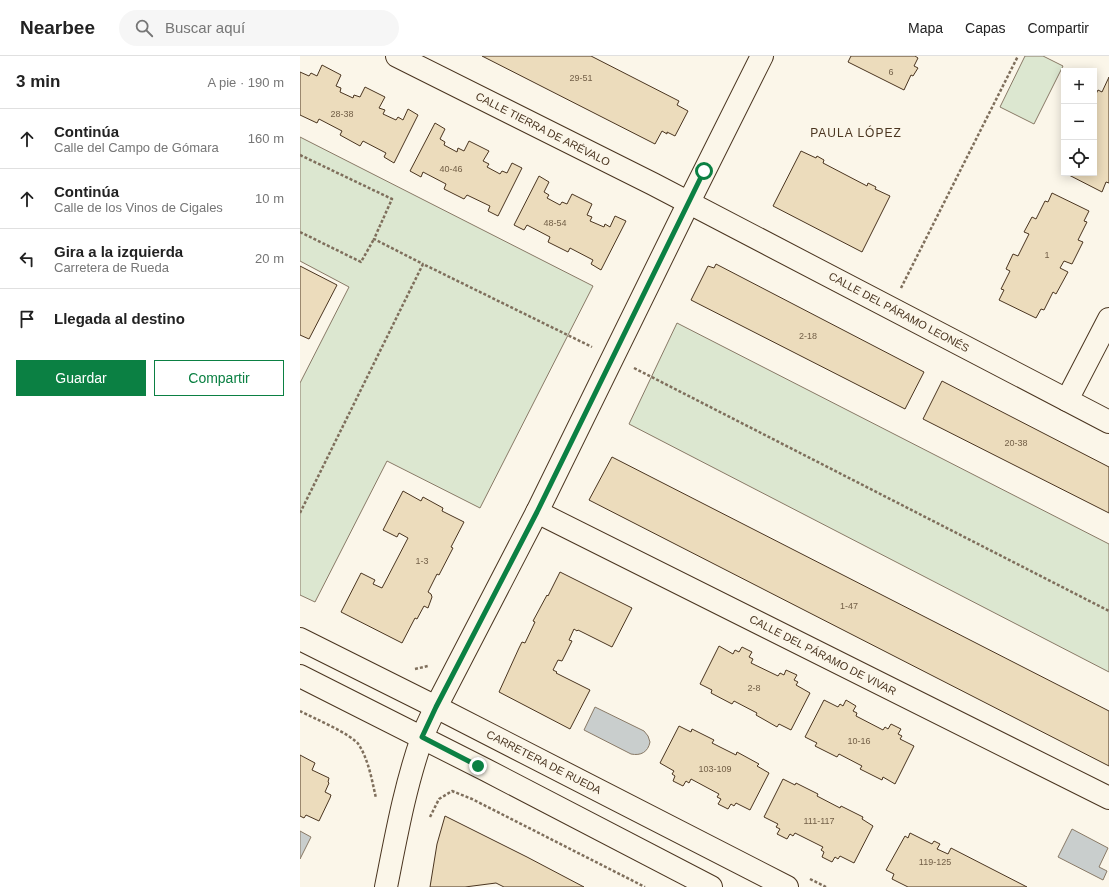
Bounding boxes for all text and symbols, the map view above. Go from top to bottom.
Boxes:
search box [119,10,399,46]
text: Nearbee [20,17,95,38]
icon: search [133,17,155,39]
text: Buscar aquí [165,19,245,36]
text: Mapa [908,20,943,36]
text: Capas [965,20,1006,36]
text: Compartir [1028,20,1089,36]
house number: 6 [888,67,894,77]
map controls [1061,68,1097,176]
button: + [1061,68,1097,104]
text: 3 min [16,72,60,91]
house number: 29-51 [569,73,593,83]
text: A pie · 190 m [207,75,284,90]
street label: CALLE TIERRA DE ARÉVALO [474,90,613,168]
button: − [1061,104,1097,140]
house number: 28-38 [330,109,354,119]
text: Continúa [54,123,119,140]
district label: PAULA LÓPEZ [810,125,902,140]
icon: ahead [16,128,38,150]
text: 160 m [248,131,284,146]
text: Calle del Campo de Gómara [54,140,219,155]
button: locate [1061,140,1097,176]
route start [695,162,713,180]
house number: 40-46 [439,164,463,174]
text: Continúa [54,183,119,200]
icon: ahead [16,188,38,210]
text: 10 m [255,191,284,206]
text: Calle de los Vinos de Cigales [54,200,223,215]
house number: 48-54 [543,218,567,228]
text: Gira a la izquierda [54,243,183,260]
icon: left [16,248,38,270]
house number: 1 [1044,250,1050,260]
text: 20 m [255,251,284,266]
text: Carretera de Rueda [54,260,169,275]
street label: CALLE DEL PÁRAMO LEONÉS [827,270,971,354]
icon: arrive [16,308,38,330]
text: Llegada al destino [54,310,185,327]
house number: 2-18 [799,331,817,341]
button: Guardar [16,360,146,396]
button: Compartir [154,360,284,396]
house number: 20-38 [1004,438,1028,448]
house number: 1-3 [415,556,429,566]
house number: 1-47 [840,601,858,611]
street label: CALLE DEL PÁRAMO DE VIVAR [748,613,898,697]
house number: 2-8 [747,683,761,693]
street label: CARRETERA DE RUEDA [485,728,604,797]
house number: 10-16 [847,736,871,746]
route end [469,757,487,775]
house number: 103-109 [698,764,732,774]
house number: 111-117 [803,816,835,826]
house number: 119-125 [919,857,951,867]

